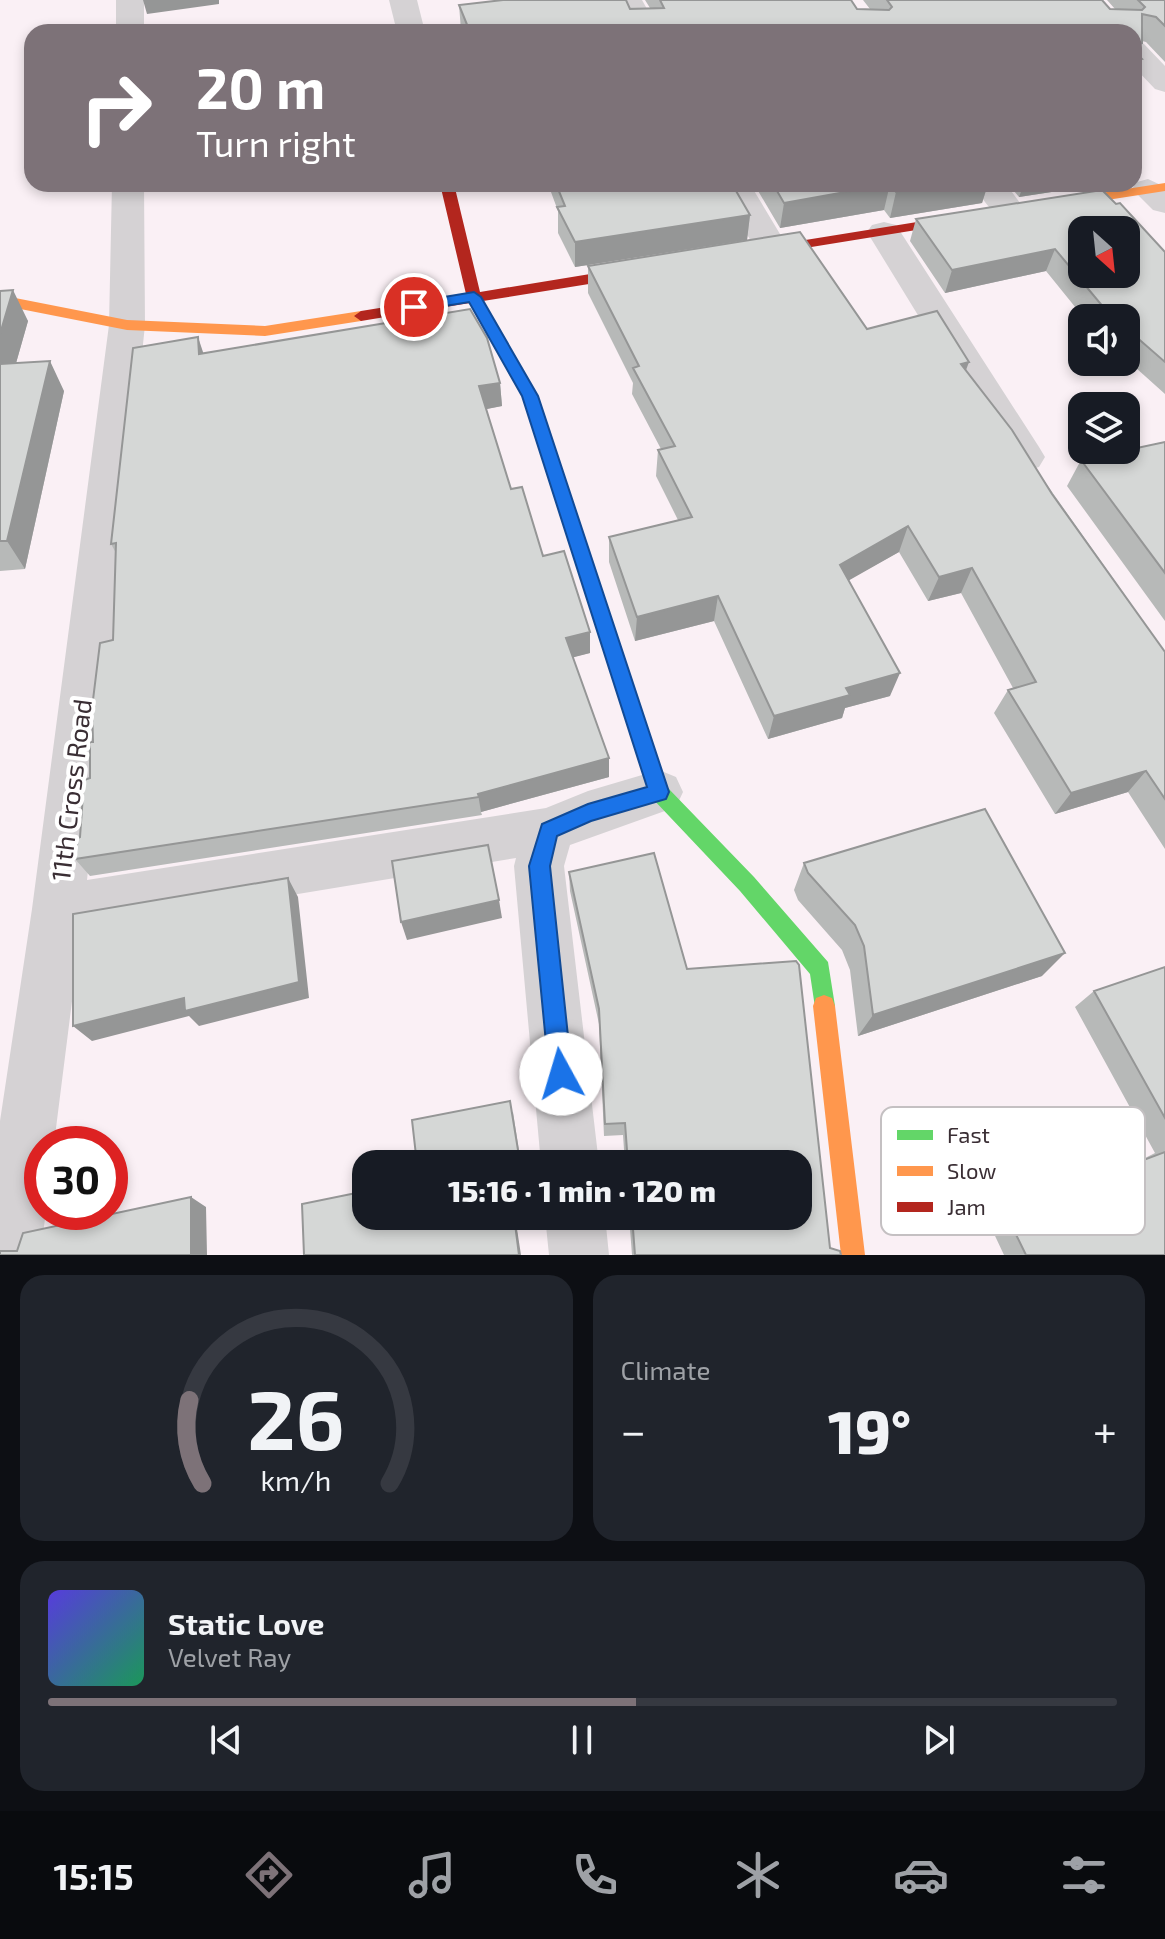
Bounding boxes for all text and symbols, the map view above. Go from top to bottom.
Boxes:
text: 20 m [196,53,325,120]
icon: right [64,56,168,160]
text: Turn right [196,121,356,164]
north arrow [1068,216,1140,288]
map controls [1068,216,1140,464]
pin [380,273,448,341]
icon: arrive [392,285,436,329]
button: sound [1068,304,1140,376]
button: layers [1068,392,1140,464]
street label: 11th Cross Road [44,697,97,883]
position arrow [519,1032,603,1116]
legend [881,1107,1145,1235]
text: Fast [947,1121,990,1147]
speed limit sign: 30 [24,1126,128,1230]
text: Slow [947,1157,996,1183]
text: 15:16 · 1 min · 120 m [448,1172,716,1208]
text: Jam [947,1193,986,1219]
text: Climate [621,1354,710,1385]
text: 26 [248,1367,345,1467]
text: 19° [828,1394,911,1466]
text: − [621,1403,646,1456]
text: + [1093,1403,1117,1456]
text: km/h [261,1462,332,1497]
text: Static Love [168,1605,324,1641]
text: Velvet Ray [168,1641,291,1672]
icon: previous [204,1718,248,1762]
icon: pause [560,1718,604,1762]
icon: next [917,1718,961,1762]
icon: directions [241,1847,297,1903]
icon: music [404,1847,460,1903]
icon: phone [567,1847,623,1903]
icon: climate [730,1847,786,1903]
icon: car [893,1847,949,1903]
icon: filters [1056,1847,1112,1903]
text: 15:15 [53,1854,134,1897]

